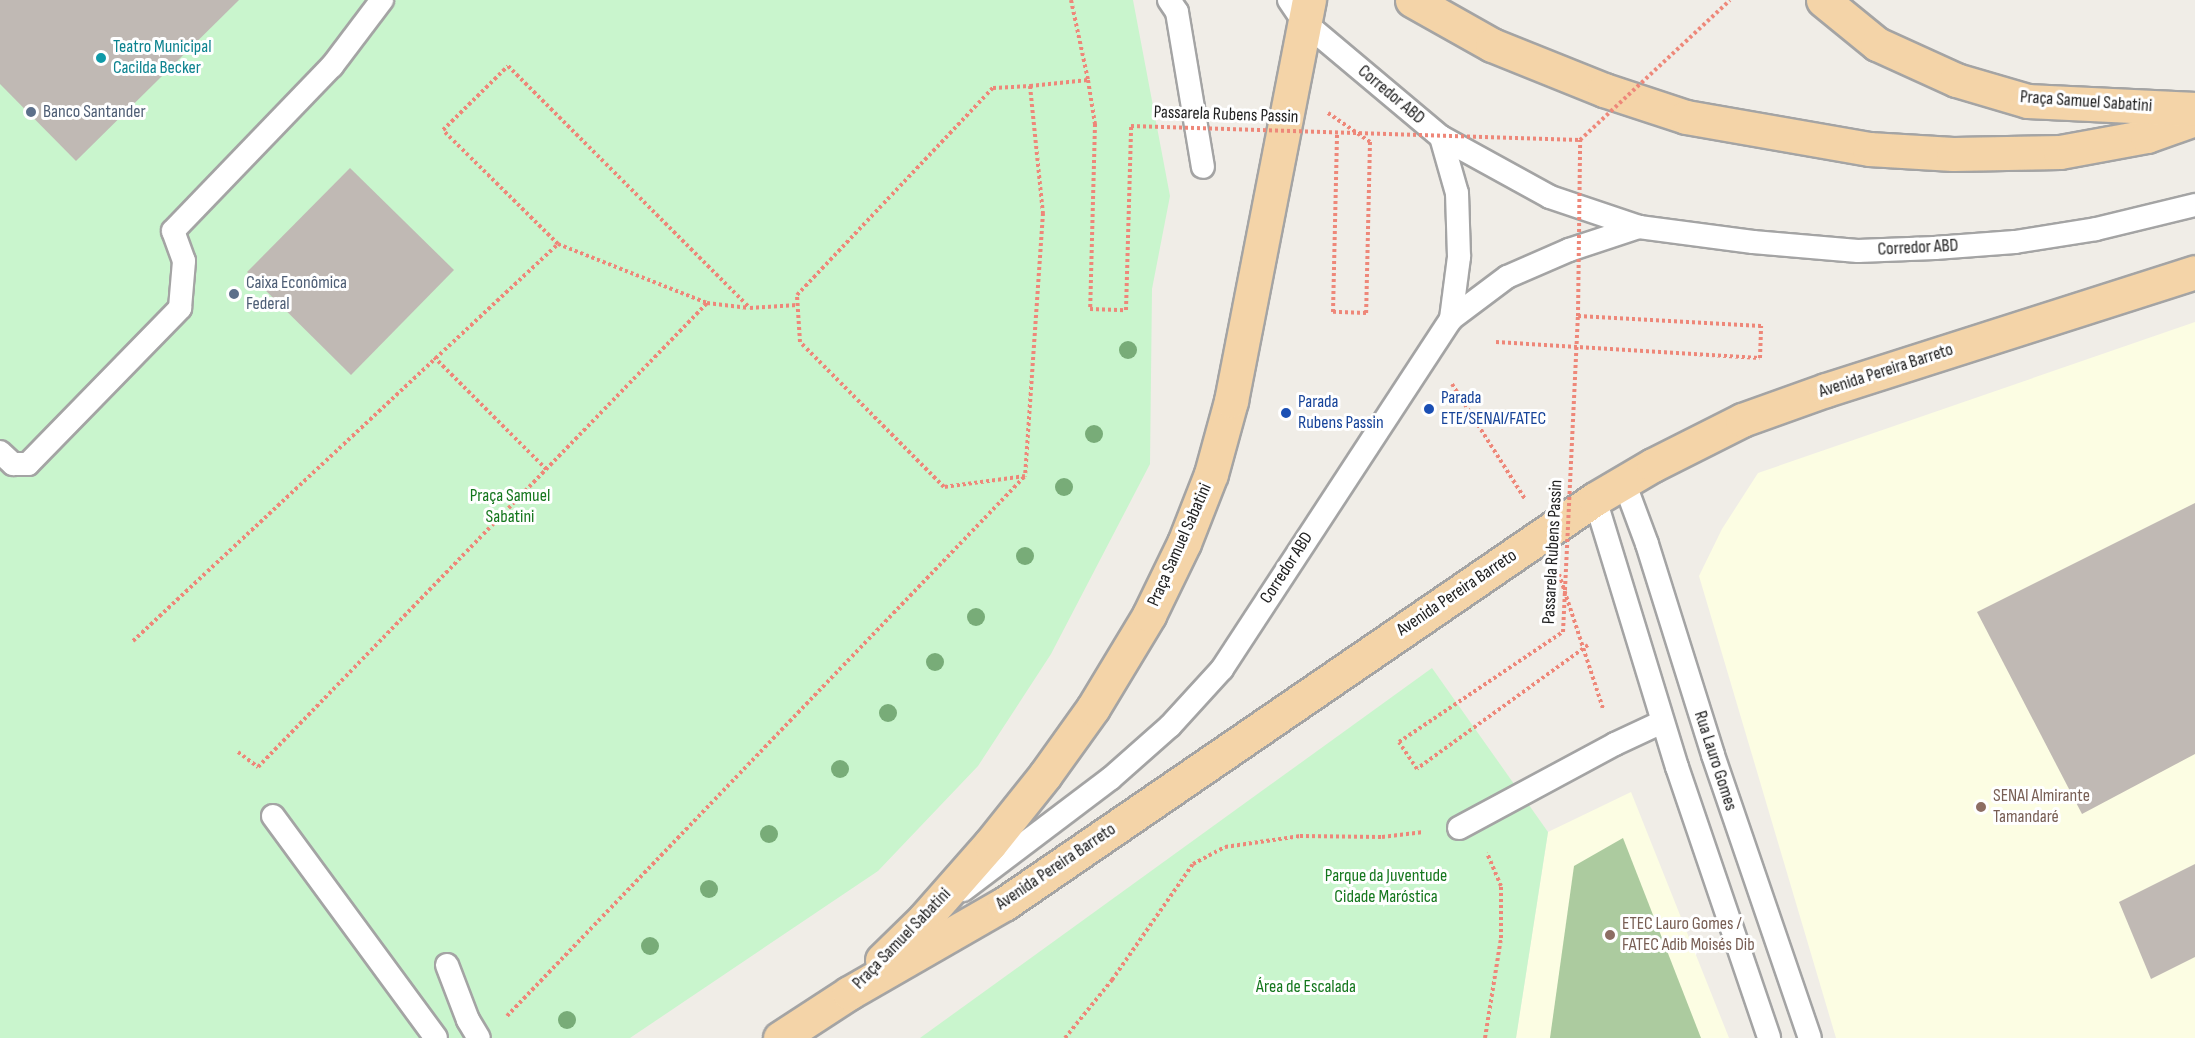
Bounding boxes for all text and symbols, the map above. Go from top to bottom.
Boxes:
place label: Teatro Municipal Cacilda Becker [113,37,212,80]
marker: Teatro Municipal Cacilda Becker [94,51,108,65]
street label: Corredor ABD [1353,61,1429,129]
street label: Praça Samuel Sabatini [2019,87,2153,117]
place label: Banco Santander [43,101,146,123]
street label: Passarela Rubens Passin [1153,102,1299,128]
marker: Banco Santander [24,105,38,119]
street label: Corredor ABD [1877,235,1959,261]
place label: Caixa Econômica Federal [246,273,347,316]
marker: Caixa Econômica Federal [227,287,241,301]
street label: Avenida Pereira Barreto [1816,339,1956,403]
place label: Parada ETE/SENAI/FATEC [1441,388,1546,430]
place label: Parada Rubens Passin [1298,392,1384,434]
marker: Parada ETE/SENAI/FATEC [1422,402,1436,416]
marker: Parada Rubens Passin [1279,406,1293,420]
street label: Passarela Rubens Passin [1538,479,1568,625]
street label: Praça Samuel Sabatini [1143,480,1217,610]
park label: Praça Samuel Sabatini [470,486,550,528]
street label: Corredor ABD [1256,528,1318,608]
street label: Avenida Pereira Barreto [1393,545,1521,641]
street label: Rua Lauro Gomes [1689,708,1741,814]
place label: SENAI Almirante Tamandaré [1993,786,2090,828]
marker: SENAI Almirante Tamandaré [1974,800,1988,814]
street label: Avenida Pereira Barreto [992,819,1120,915]
park label: Parque da Juventude Cidade Maróstica [1325,866,1447,908]
street label: Praça Samuel Sabatini [848,884,956,994]
place label: ETEC Lauro Gomes / FATEC Adib Moisés Dib [1622,914,1755,956]
marker: ETEC Lauro Gomes / FATEC Adib Moisés Dib [1603,928,1617,942]
park label: Área de Escalada [1256,976,1356,998]

